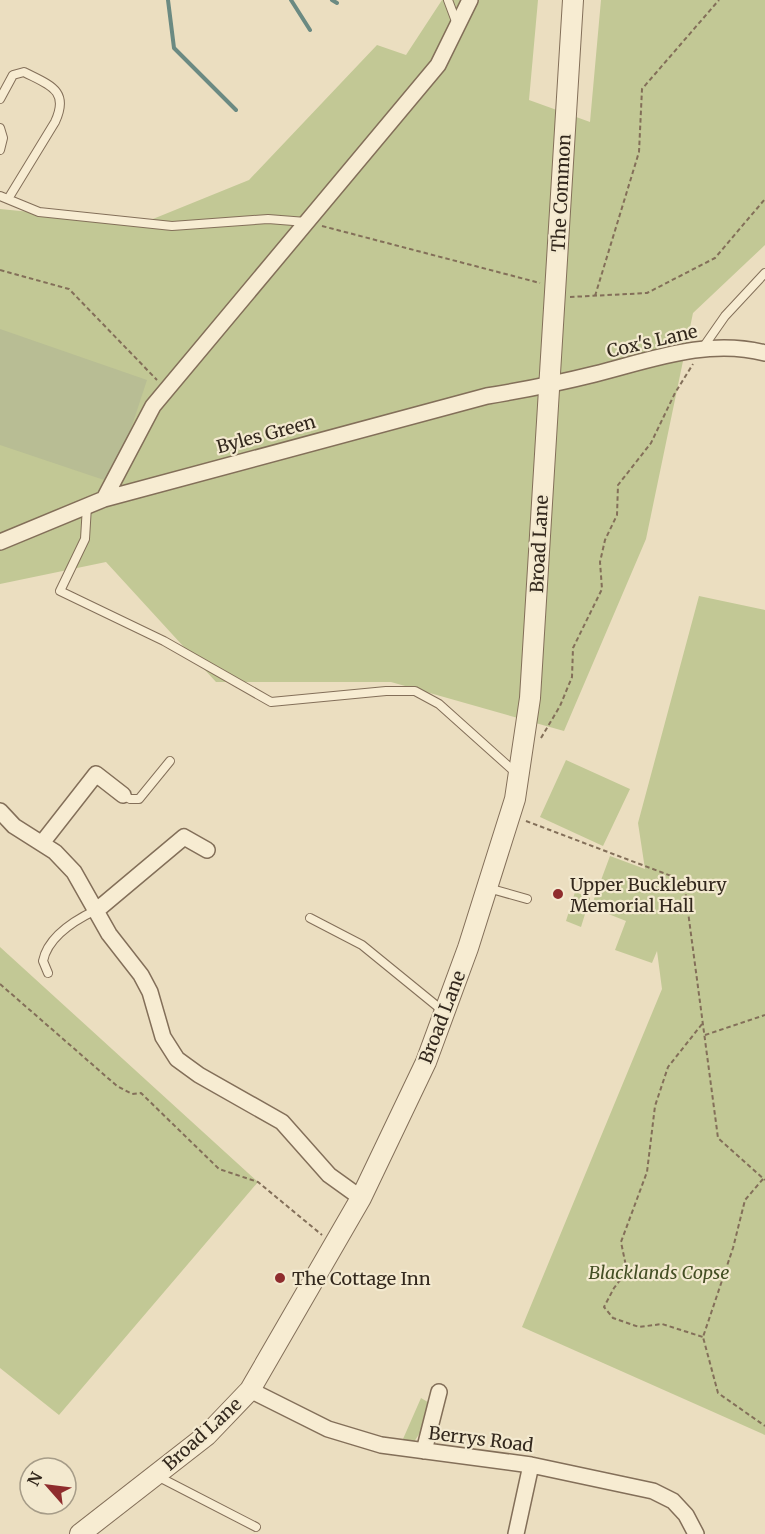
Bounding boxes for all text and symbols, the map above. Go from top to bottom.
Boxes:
street label: The Common [546,133,576,253]
street label: Cox's Lane [604,319,700,363]
street label: Byles Green [214,410,318,458]
street label: Broad Lane [525,495,553,593]
place label: Upper Bucklebury Memorial Hall [570,873,727,917]
marker: Upper Bucklebury Memorial Hall [551,887,565,901]
street label: Broad Lane [414,967,470,1067]
park label: Blacklands Copse [589,1261,729,1284]
place label: The Cottage Inn [292,1267,431,1290]
marker: The Cottage Inn [273,1271,287,1285]
street label: Broad Lane [158,1393,246,1475]
street label: Berrys Road [427,1421,535,1457]
north arrow [18,1456,78,1516]
text: N [23,1468,47,1489]

